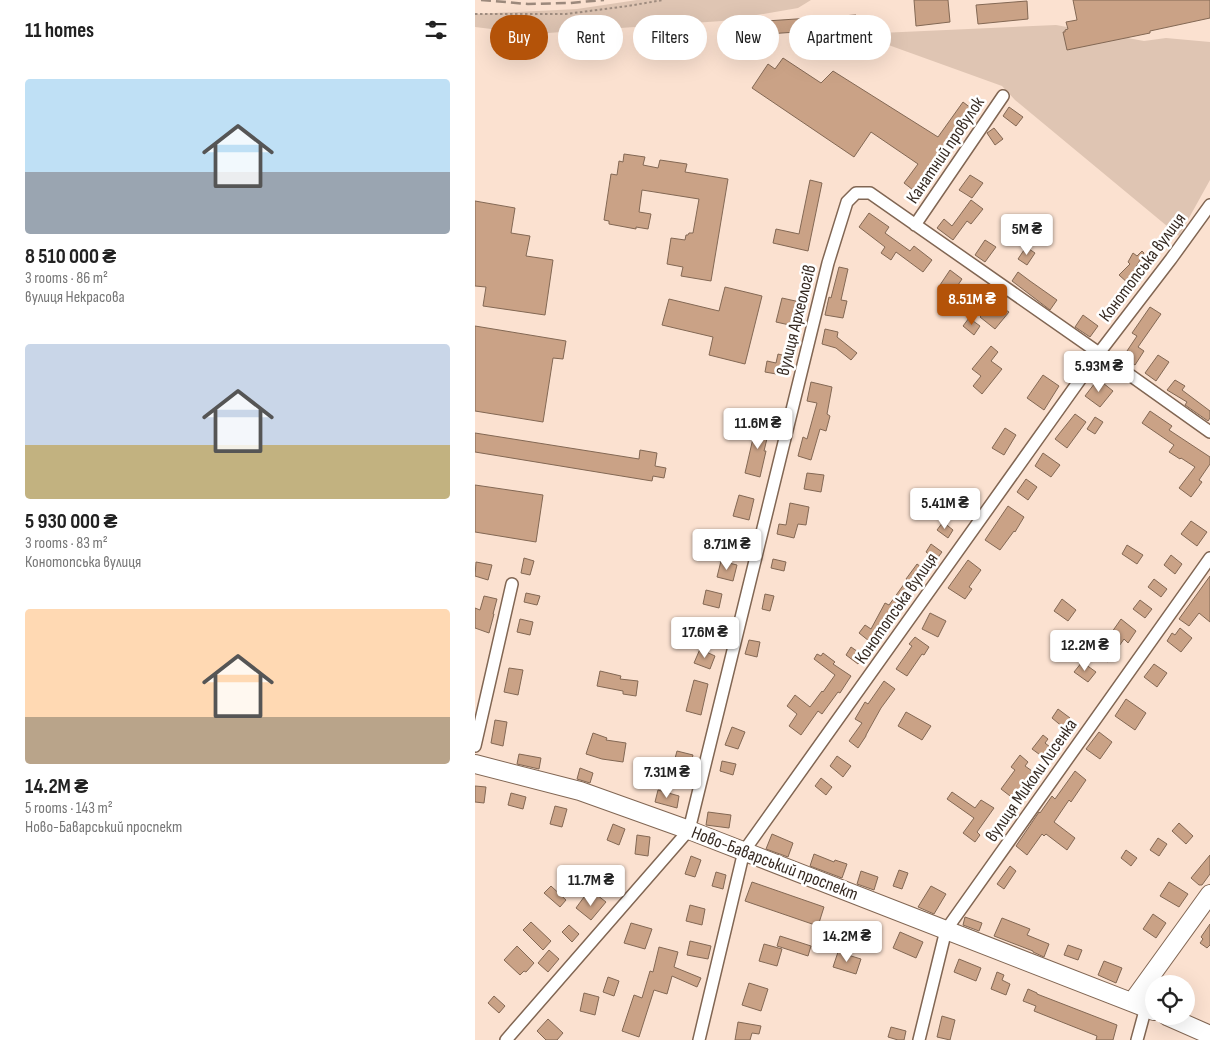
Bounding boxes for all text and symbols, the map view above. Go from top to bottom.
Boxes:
chip: Buy [490,15,548,60]
chip: Rent [558,15,623,60]
chip: Filters [633,15,707,60]
chip: New [717,15,779,60]
chip: Apartment [789,15,891,60]
icon: filters [422,16,450,44]
text: 11 homes [25,18,94,43]
street label: Канатний провулок [902,93,989,208]
icon: home [193,111,283,201]
street label: Конотопська вулиця [1095,209,1190,326]
pin: 5M ₴ [997,214,1057,256]
text: 5M ₴ [1012,220,1042,239]
text: 8 510 000 ₴ [25,244,116,269]
street label: вулиця Археологів [773,263,820,378]
text: 3 rooms · 86 m² [25,269,108,288]
pin: 8.51M ₴ [926,284,1018,326]
text: вулиця Некрасова [25,288,125,307]
text: 8.51M ₴ [948,290,996,309]
pin: 5.93M ₴ [1053,350,1145,393]
text: 5.93M ₴ [1075,357,1123,376]
icon: home [193,376,283,466]
pin: 11.6M ₴ [712,408,804,450]
text: 11.6M ₴ [734,414,782,433]
pin: 5.41M ₴ [899,488,991,530]
text: 5.41M ₴ [921,494,969,513]
text: 5 930 000 ₴ [25,509,117,534]
pin: 8.71M ₴ [681,528,773,571]
text: 3 rooms · 83 m² [25,534,108,553]
text: 8.71M ₴ [703,535,751,554]
street label: Конотопська вулиця [850,549,943,668]
text: Конотопська вулиця [25,553,141,572]
pin: 17.6M ₴ [659,616,751,659]
text: 17.6M ₴ [682,623,728,642]
pin: 12.2M ₴ [1039,630,1131,672]
text: 12.2M ₴ [1061,636,1109,655]
icon: home [193,641,283,731]
street label: вулиця Миколи Лисенка [981,715,1082,846]
pin: 7.31M ₴ [621,756,713,799]
text: 7.31M ₴ [644,763,690,782]
text: 14.2M ₴ [25,774,88,799]
text: 5 rooms · 143 m² [25,799,113,818]
text: Ново-Баварський проспект [25,818,182,837]
street label: Ново-Баварський проспект [689,822,861,905]
pin: 11.7M ₴ [545,864,637,907]
text: 11.7M ₴ [568,871,614,890]
pin: 14.2M ₴ [801,920,893,963]
text: 14.2M ₴ [823,927,871,946]
map controls [1145,975,1195,1025]
button: locate [1145,975,1195,1025]

